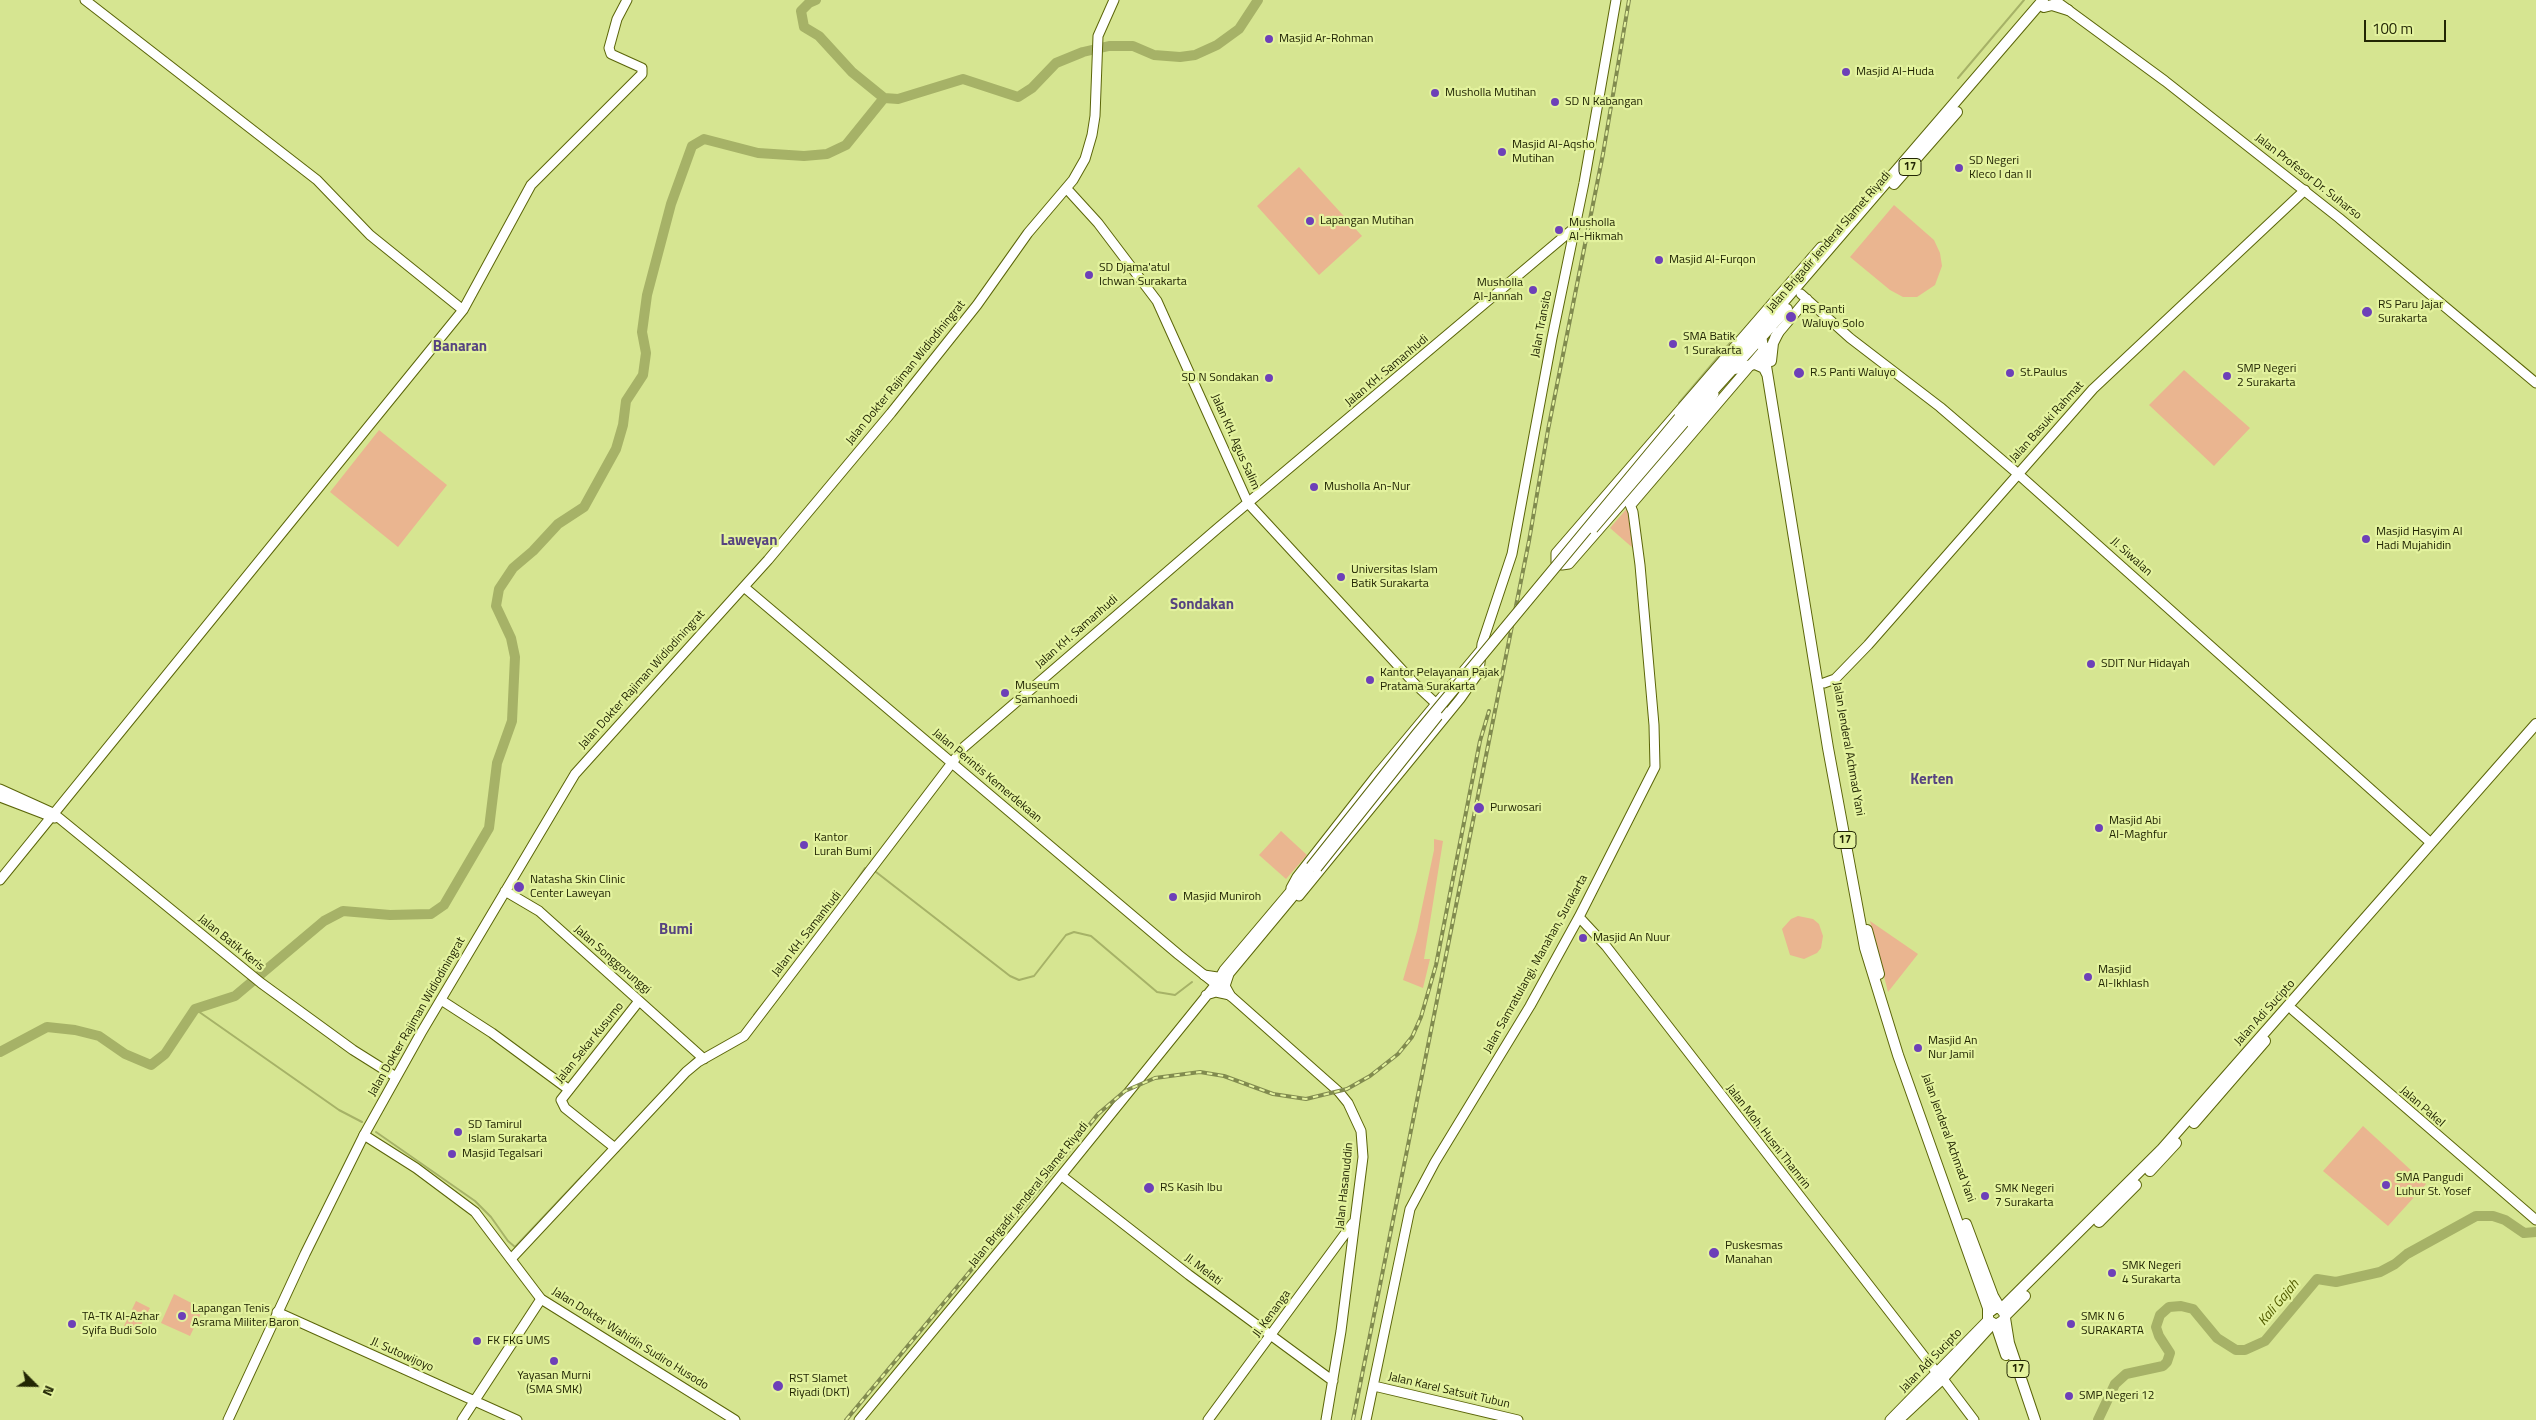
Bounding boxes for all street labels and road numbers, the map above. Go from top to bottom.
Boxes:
street label: Jalan Profesor Dr. Suharso [2252,131,2364,223]
road number: 17 [1899,158,1921,176]
street label: Jalan Brigadir Jenderal Slamet Riyadi [1764,169,1894,315]
street label: Jalan Transito [1528,289,1556,359]
street label: Jalan Dokter Rajiman Widiodiningrat [843,298,969,448]
street label: Jalan KH. Samanhudi [1342,332,1432,410]
street label: Jalan Basuki Rahmat [2007,379,2087,465]
street label: Jalan KH. Agus Salim [1207,392,1263,492]
street label: Jl. Siwalan [2107,535,2155,579]
street label: Jalan KH. Samanhudi [1033,592,1121,672]
street label: Jalan Dokter Rajiman Widiodiningrat [576,608,708,752]
street label: Jalan Jenderal Achmad Yani [1829,681,1867,817]
street label: Jalan Perintis Kemerdekaan [929,726,1045,826]
road number: 17 [1834,832,1856,848]
street label: Jalan Samratulangi, Manahan, Surakarta [1481,872,1591,1056]
street label: Jalan KH. Samanhudi [769,888,845,980]
street label: Jalan Batik Keris [195,912,267,974]
street label: Jalan Songgorunggi [571,923,653,997]
street label: Jalan Dokter Rajiman Widiodiningrat [365,935,469,1099]
street label: Jalan Adi Sucipto [2232,977,2298,1049]
street label: Jalan Sekar Kusumo [553,1000,627,1086]
street label: Jalan Jenderal Achmad Yani [1918,1072,1978,1204]
street label: Jalan Moh. Husni Thamrin [1723,1082,1813,1192]
street label: Jalan Pakel [2397,1084,2447,1130]
street label: Jalan Brigadir Jenderal Slamet Riyadi [966,1120,1092,1270]
street label: Jalan Hasanuddin [1333,1142,1357,1230]
street label: Jl. Melati [1181,1251,1225,1289]
street label: Jalan Dokter Wahidin Sudiro Husodo [549,1285,711,1393]
street label: Jl. Kenanga [1250,1287,1294,1341]
street label: Jalan Adi Sucipto [1897,1326,1965,1396]
street label: Jl. Sutowijoyo [368,1335,436,1375]
road number: 17 [2007,1360,2029,1378]
street label: Jalan Karel Satsuit Tubun [1387,1370,1511,1412]

